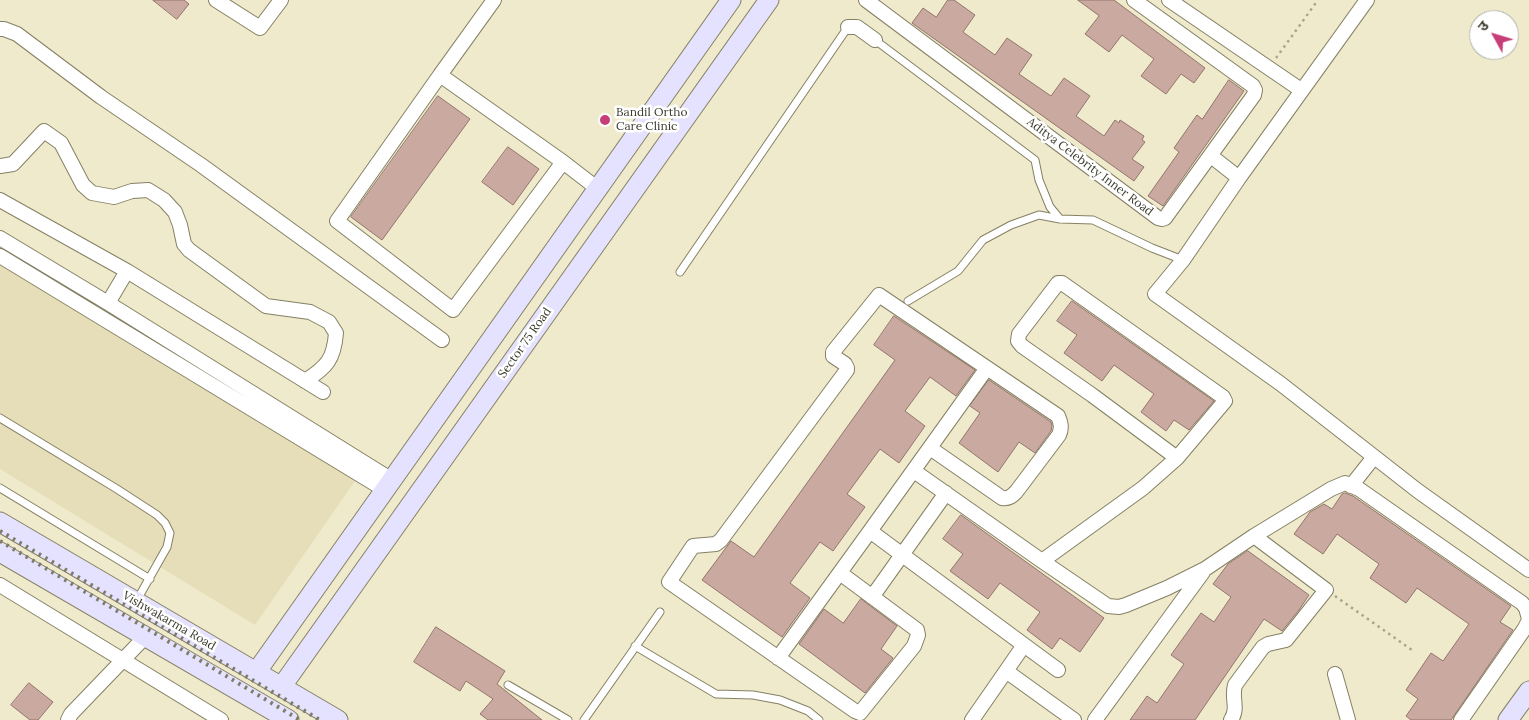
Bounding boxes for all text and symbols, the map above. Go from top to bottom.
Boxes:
north arrow [1469,10,1519,60]
text: उ [1474,17,1493,35]
place label: Bandil Ortho Care Clinic [616,106,688,134]
marker: Bandil Ortho Care Clinic [598,113,612,127]
street label: Aditya Celebrity Inner Road [1024,115,1156,219]
street label: Sector 75 Road [495,305,555,381]
street label: Vishwakarma Road [120,588,218,654]

